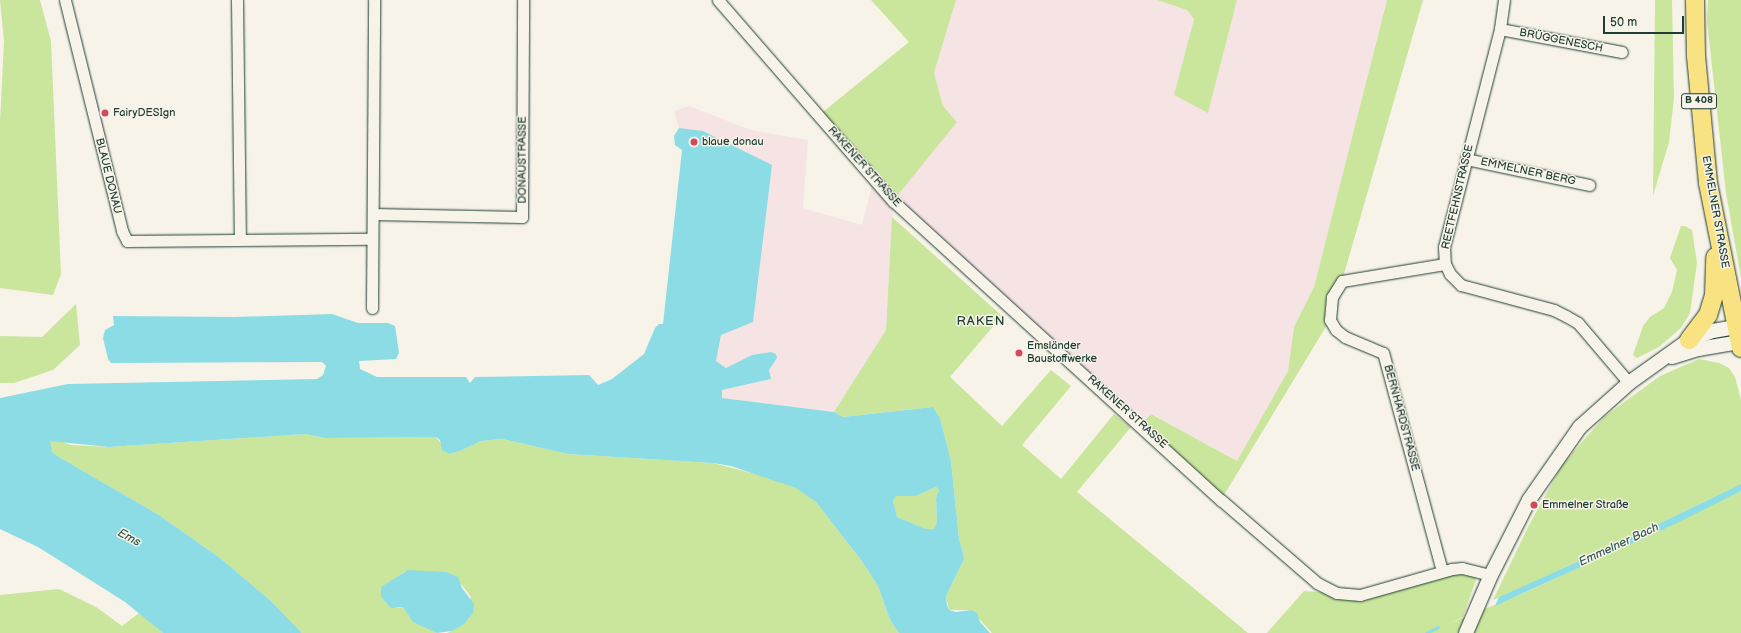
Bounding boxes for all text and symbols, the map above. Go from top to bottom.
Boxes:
scale bar [1605,8,1686,34]
text: 50 m [1610,15,1637,30]
street label: BRÜGGENESCH [1518,26,1604,56]
road number: B 408 [1681,93,1717,109]
place label: FairyDESIgn [113,106,175,120]
marker: FairyDESIgn [100,108,110,118]
street label: DONAUSTRASSE [516,116,530,204]
street label: RAKENER STRASSE [825,124,903,210]
place label: blaue donau [702,135,764,149]
street label: BLAUE DONAU [92,137,124,215]
marker: blaue donau [689,137,699,147]
street label: REETFEHNSTRASSE [1440,143,1476,251]
street label: EMMELNER BERG [1479,155,1577,189]
street label: EMMELNER STRASSE [1699,155,1731,269]
district label: RAKEN [957,313,1005,329]
place label: Emsländer Baustoffwerke [1027,340,1097,366]
marker: Emsländer Baustoffwerke [1014,348,1024,358]
street label: BERNHARDSTRASSE [1380,363,1422,473]
street label: RAKENER STRASSE [1084,373,1170,451]
place label: Emmelner Straße [1542,498,1629,512]
marker: Emmelner Straße [1529,500,1539,510]
water label: Emmelner Bach [1577,520,1661,570]
water label: Ems [115,526,143,550]

